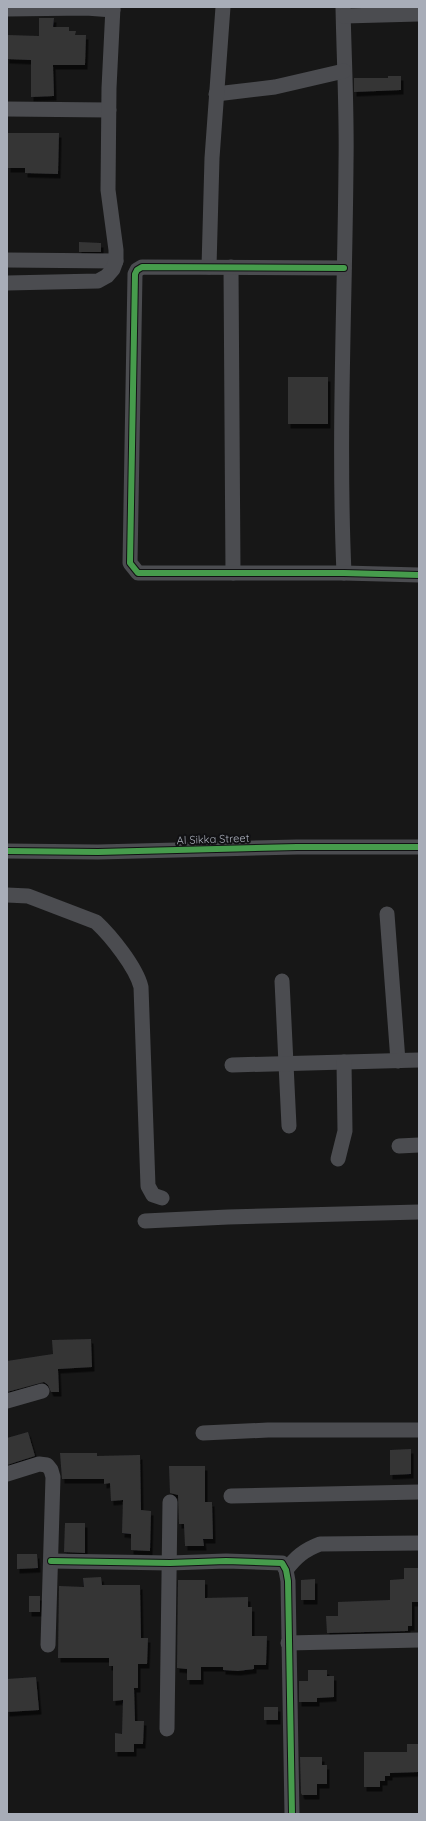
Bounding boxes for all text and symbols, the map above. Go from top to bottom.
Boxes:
street label: Al Sikka Street [176,831,250,847]

